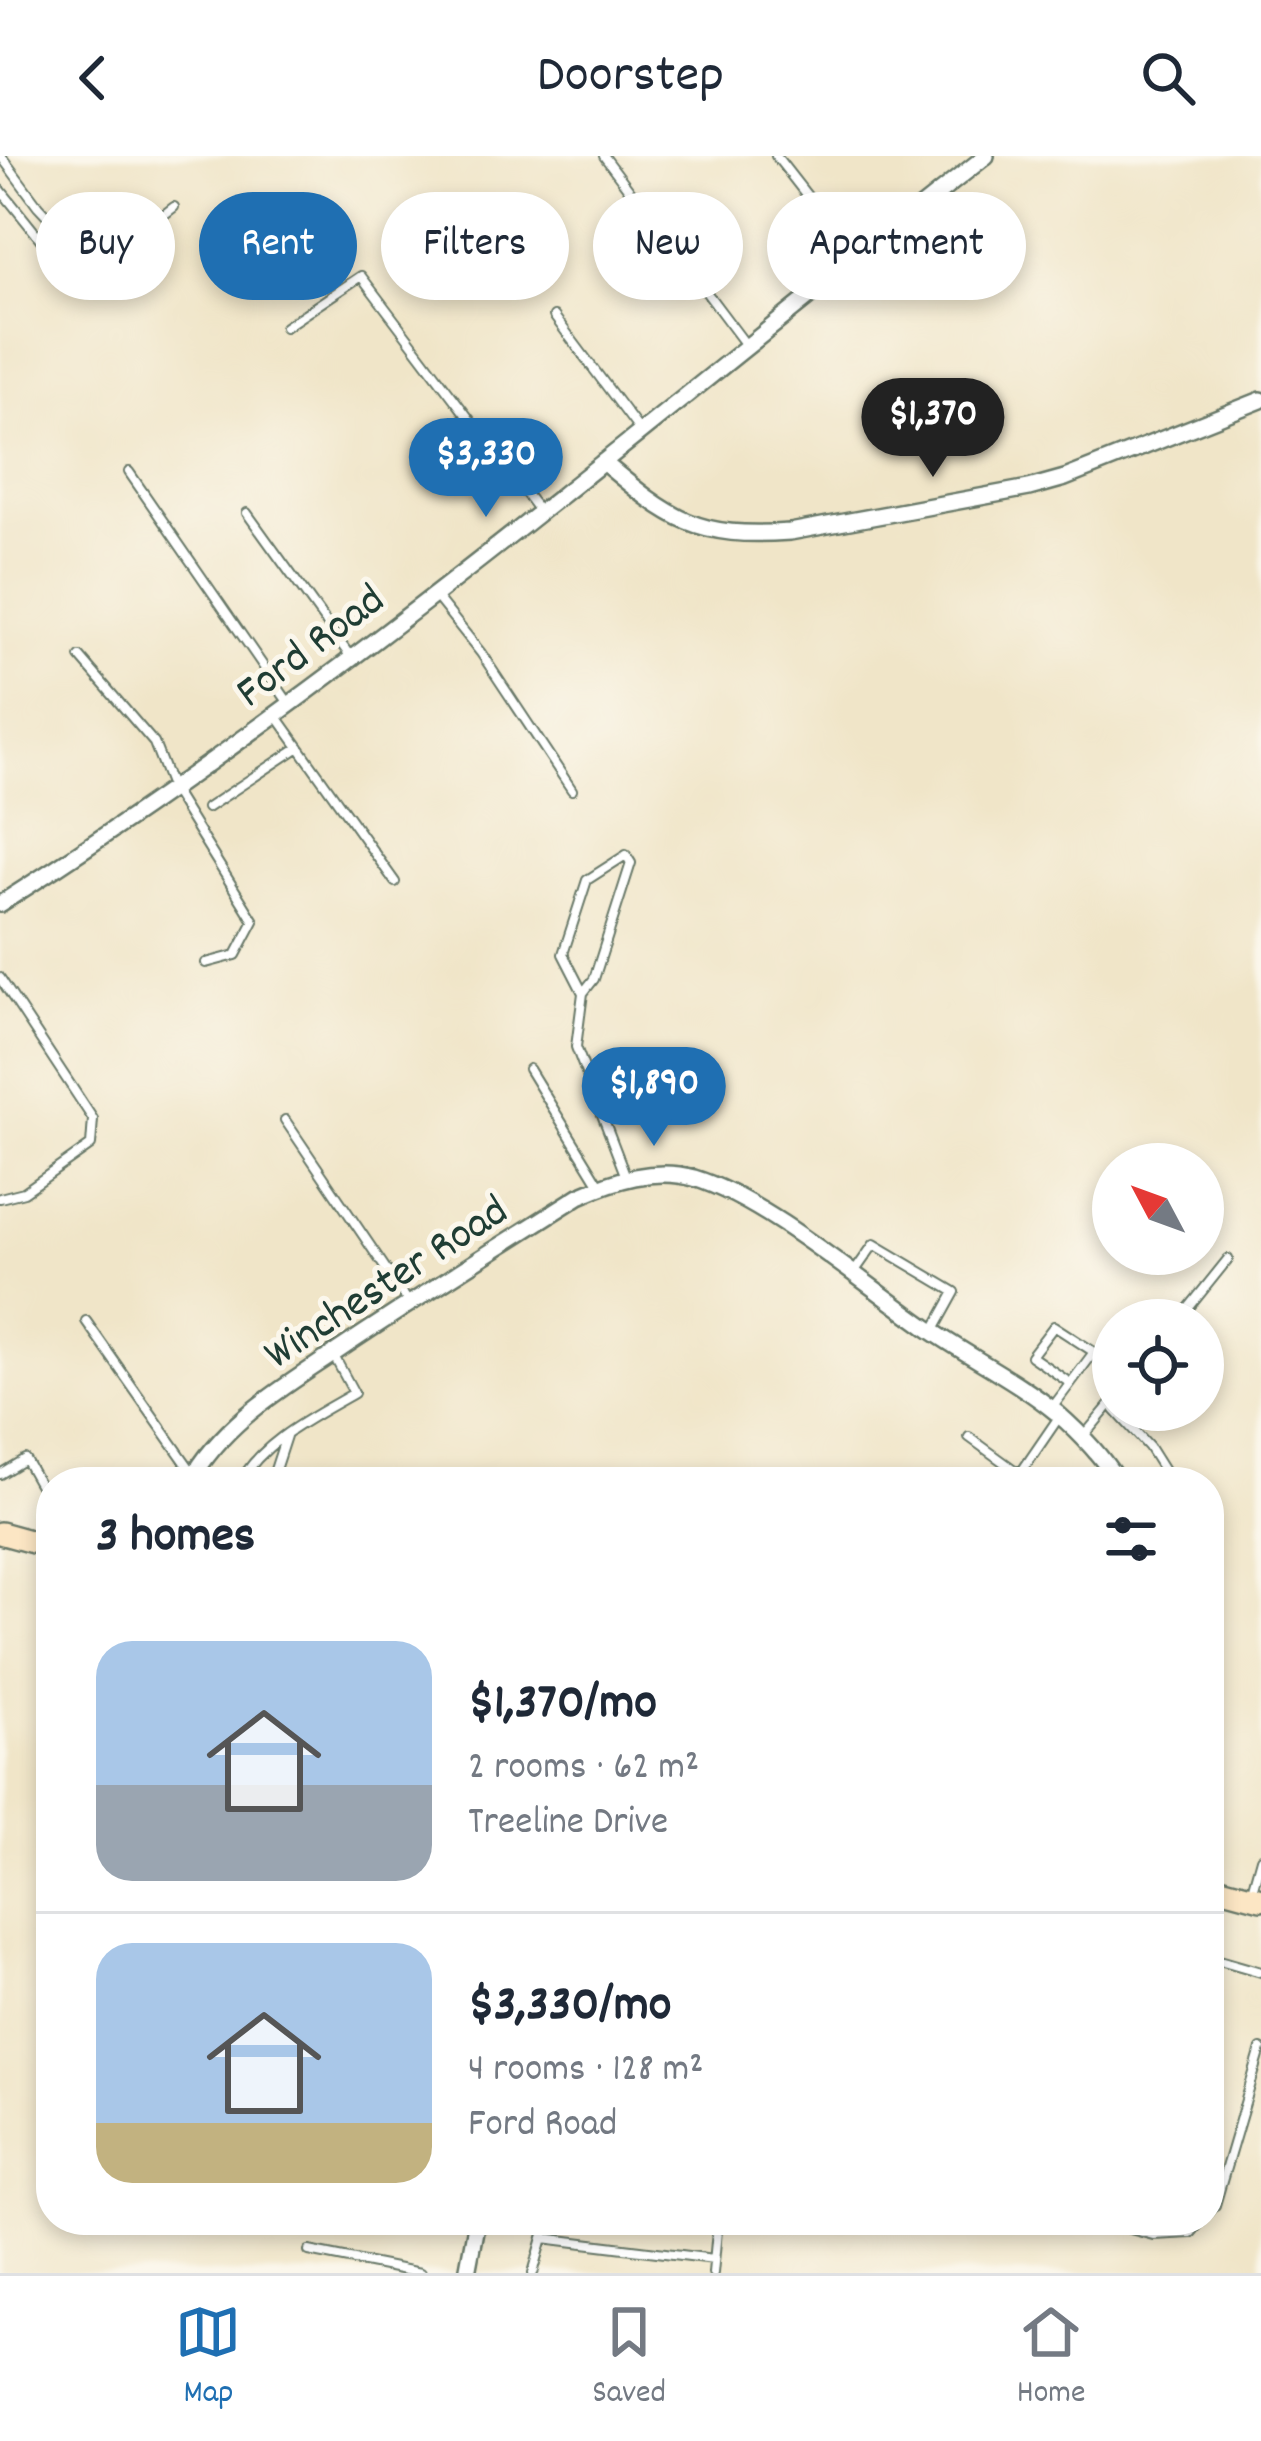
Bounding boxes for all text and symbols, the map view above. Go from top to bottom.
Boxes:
text: Doorstep [537,40,724,117]
icon: back [60,45,126,111]
icon: search [1135,45,1201,111]
chip: Buy [36,192,175,300]
chip: Rent [199,192,357,300]
chip: Filters [381,192,569,300]
chip: New [593,192,743,300]
chip: Apartment [767,192,1026,300]
pin: $1,370 [835,378,1031,480]
text: $1,370 [888,389,978,444]
pin: $3,330 [388,418,584,520]
text: $3,330 [436,429,536,484]
street label: Ford Road [224,571,400,726]
pin: $1,890 [556,1047,752,1149]
text: $1,890 [609,1058,699,1113]
north arrow [1092,1143,1224,1275]
map controls [1092,1143,1224,1431]
street label: Winchester Road [253,1182,523,1388]
button: locate [1092,1299,1224,1431]
text: 3 homes [96,1503,255,1575]
icon: filters [1098,1506,1164,1572]
text: $1,370/mo [468,1670,657,1742]
icon: home [192,1689,336,1833]
text: 2 rooms · 62 m² [468,1742,699,1797]
text: Treeline Drive [468,1797,668,1852]
text: $3,330/mo [468,1972,672,2044]
icon: home [192,1991,336,2135]
text: 4 rooms · 128 m² [468,2044,703,2099]
text: Ford Road [468,2099,617,2154]
tab: Map [175,2299,241,2418]
tab: Saved [592,2299,666,2418]
tab: Home [1017,2299,1086,2418]

